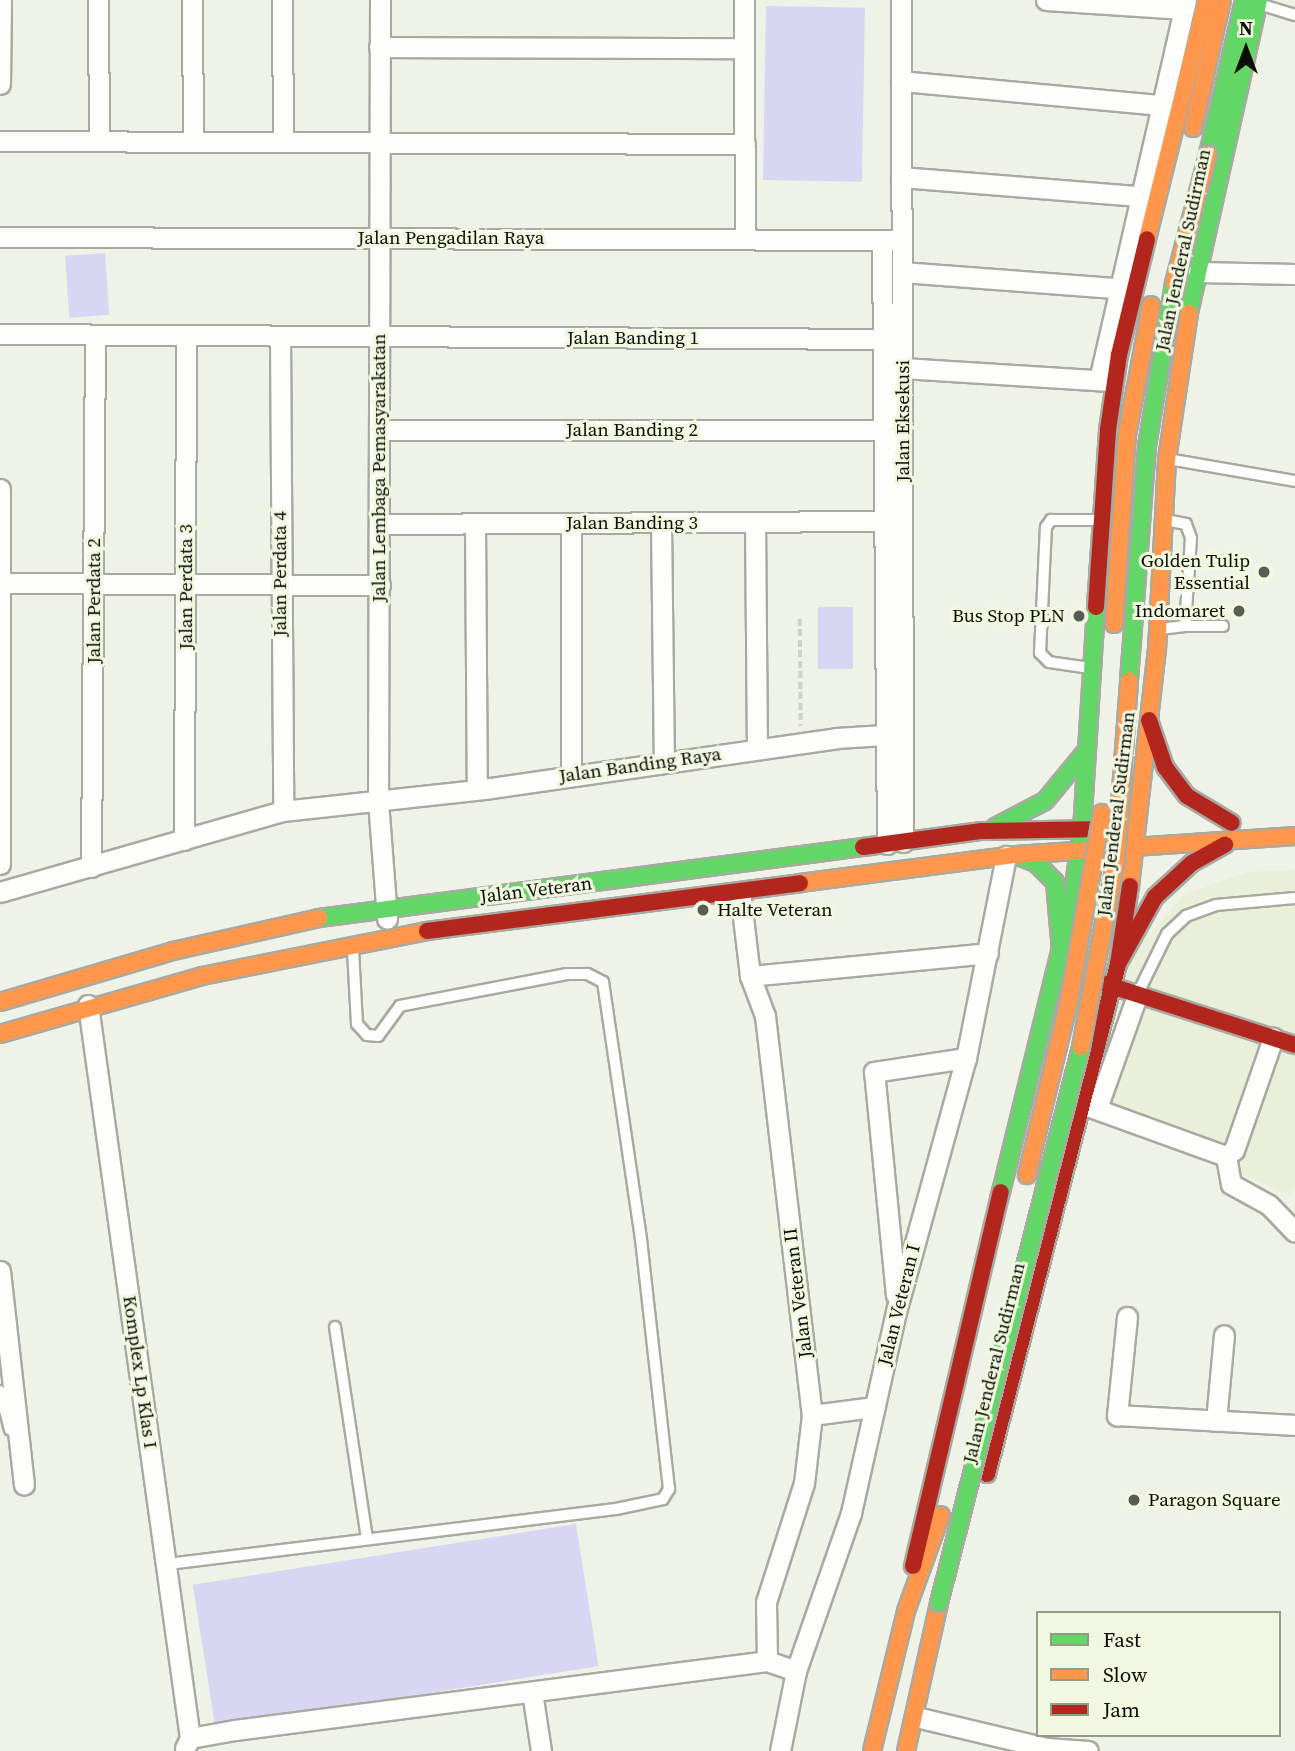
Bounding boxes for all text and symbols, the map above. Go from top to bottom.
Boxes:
north arrow [1211,14,1281,84]
text: N [1239,15,1253,41]
street label: Jalan Jenderal Sudirman [1150,147,1216,353]
street label: Jalan Pengadilan Raya [358,227,544,249]
street label: Jalan Banding 1 [567,327,699,349]
street label: Jalan Lembaga Pemasyarakatan [368,334,390,602]
street label: Jalan Eksekusi [892,360,914,482]
street label: Jalan Banding 2 [566,419,698,441]
street label: Jalan Perdata 4 [269,511,291,637]
street label: Jalan Banding 3 [566,512,698,534]
street label: Jalan Perdata 3 [175,524,197,650]
street label: Jalan Perdata 2 [83,538,105,664]
place label: Golden Tulip Essential [1140,550,1250,594]
marker: Golden Tulip Essential [1256,564,1272,580]
place label: Indomaret [1135,600,1225,622]
marker: Indomaret [1231,603,1247,619]
place label: Bus Stop PLN [952,605,1065,627]
marker: Bus Stop PLN [1071,608,1087,624]
street label: Jalan Jenderal Sudirman [1092,710,1140,918]
street label: Jalan Banding Raya [557,742,723,788]
street label: Jalan Veteran [478,872,594,908]
place label: Halte Veteran [717,899,833,921]
marker: Halte Veteran [695,902,711,918]
street label: Jalan Veteran II [779,1226,817,1360]
street label: Jalan Veteran I [873,1242,925,1368]
street label: Jalan Jenderal Sudirman [958,1260,1030,1466]
street label: Komplex Lp Klas I [118,1294,162,1450]
place label: Paragon Square [1148,1489,1281,1511]
marker: Paragon Square [1126,1492,1142,1508]
legend [1036,1611,1281,1737]
text: Fast [1103,1625,1141,1654]
text: Slow [1103,1660,1147,1689]
text: Jam [1103,1695,1140,1724]

